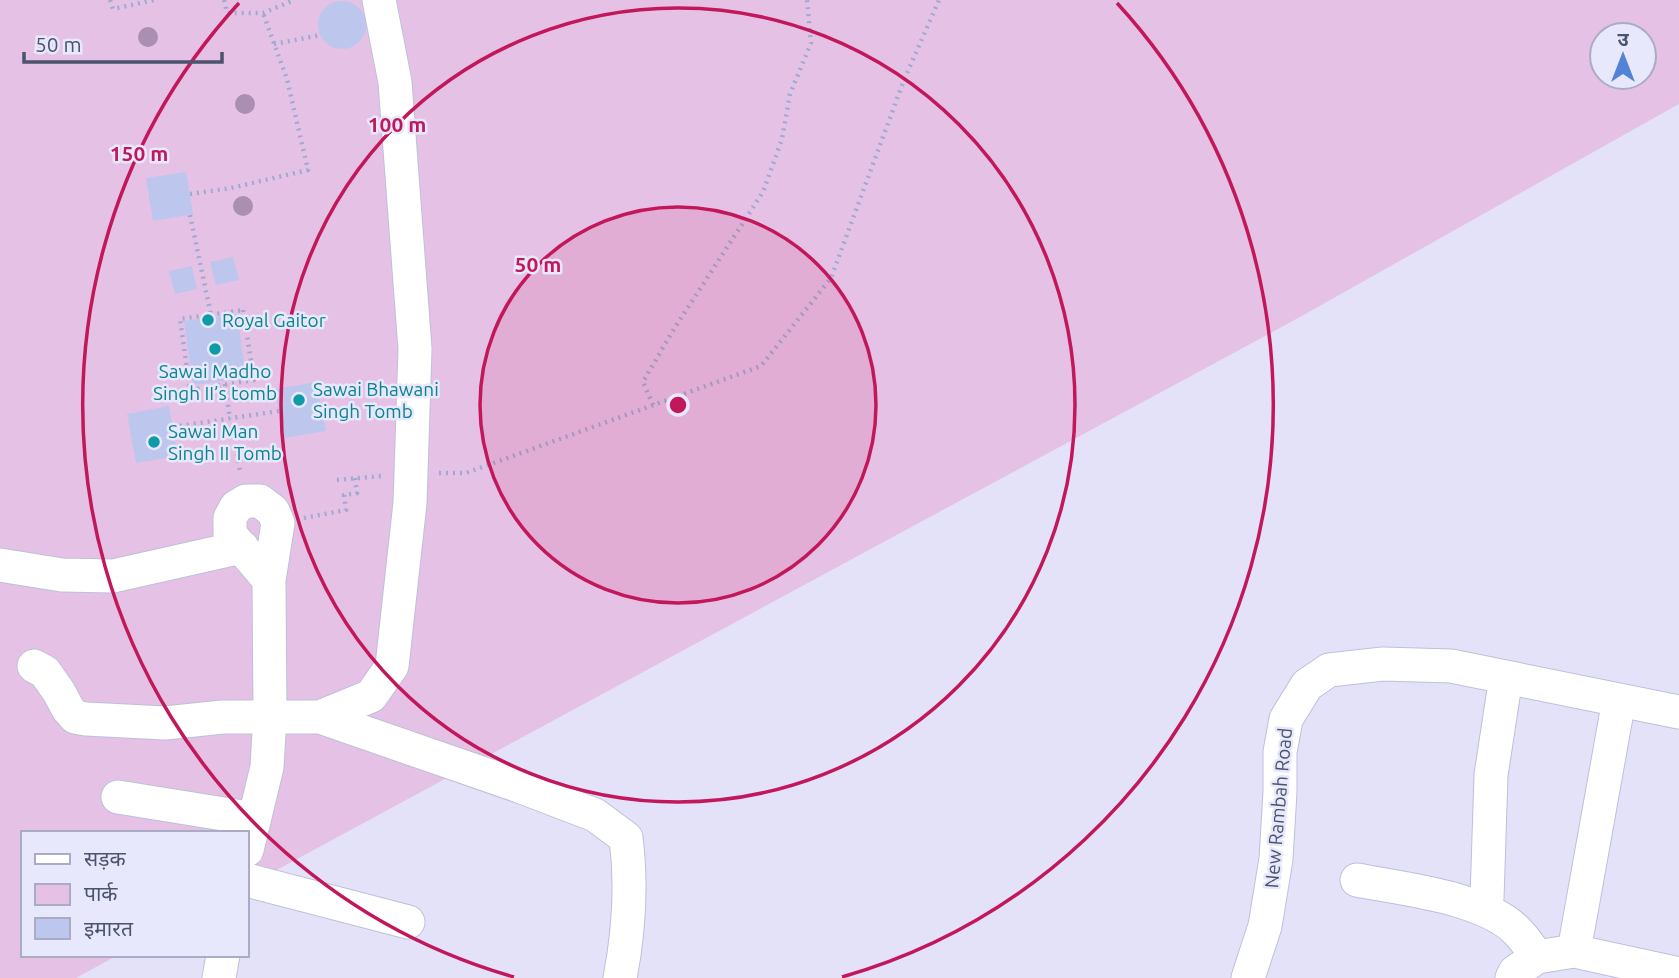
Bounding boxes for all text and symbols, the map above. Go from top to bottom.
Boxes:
scale bar [24,21,222,65]
north arrow [1588,21,1658,91]
text: उ [1617,28,1629,50]
text: 50 m [35,32,82,56]
text: 100 m [368,112,426,136]
text: 150 m [110,141,168,165]
text: 50 m [515,252,561,276]
place label: Royal Gaitor [222,309,326,331]
marker: Royal Gaitor [200,312,216,328]
marker: Sawai Madho Singh II’s tomb [207,341,223,357]
place label: Sawai Madho Singh II’s tomb [153,360,277,404]
place label: Sawai Bhawani Singh Tomb [313,378,439,422]
marker: Sawai Bhawani Singh Tomb [291,392,307,408]
centre of rings [666,393,690,417]
place label: Sawai Man Singh II Tomb [168,420,282,464]
marker: Sawai Man Singh II Tomb [146,434,162,450]
street label: New Rambah Road [1260,727,1296,889]
legend [21,831,248,957]
text: सड़क [84,846,126,870]
text: पार्क [84,881,118,905]
text: इमारत [84,916,134,940]

